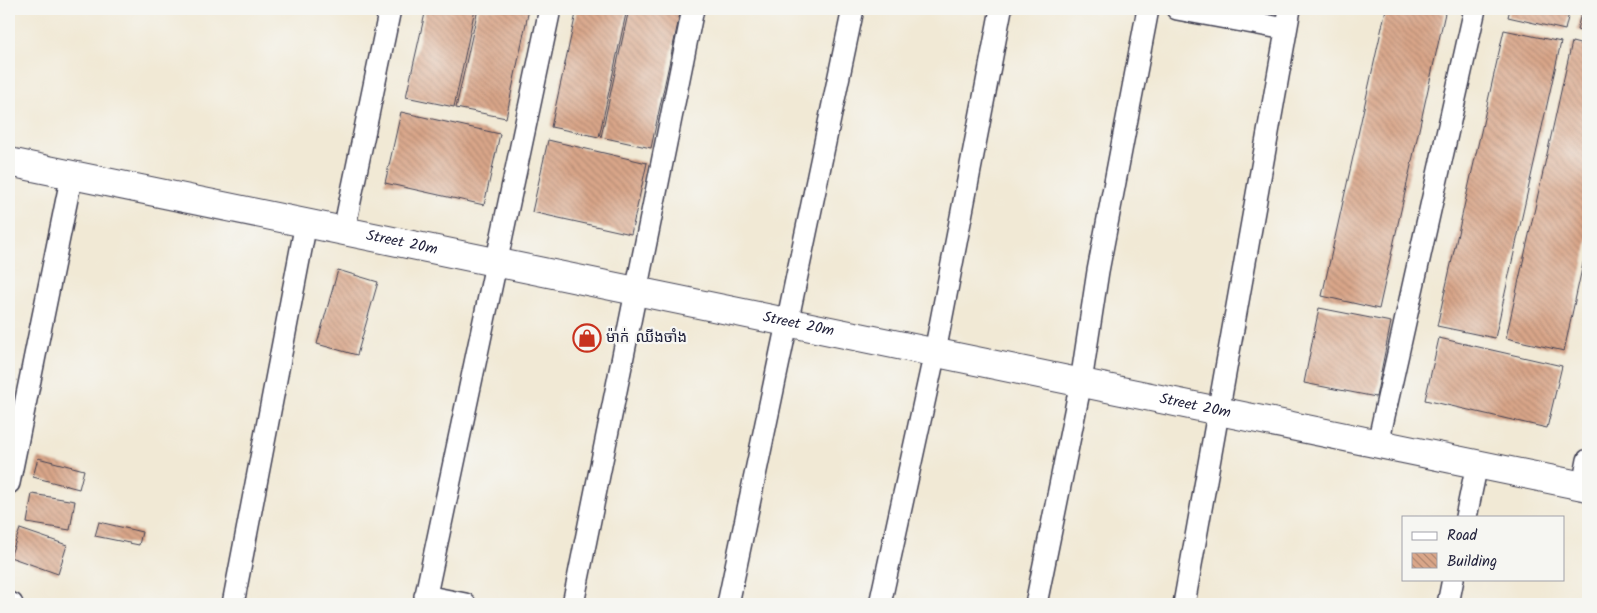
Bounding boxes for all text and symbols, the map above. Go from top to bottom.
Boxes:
street label: Street 20m [364,224,440,262]
street label: Street 20m [761,305,836,344]
shop icon: ម៉ាក់ ឈីងចាំង [572,323,602,353]
place label: ម៉ាក់ ឈីងចាំង [606,326,687,350]
street label: Street 20m [1157,387,1233,425]
legend [1402,516,1564,580]
text: Road [1447,524,1478,548]
text: Building [1447,550,1497,574]

